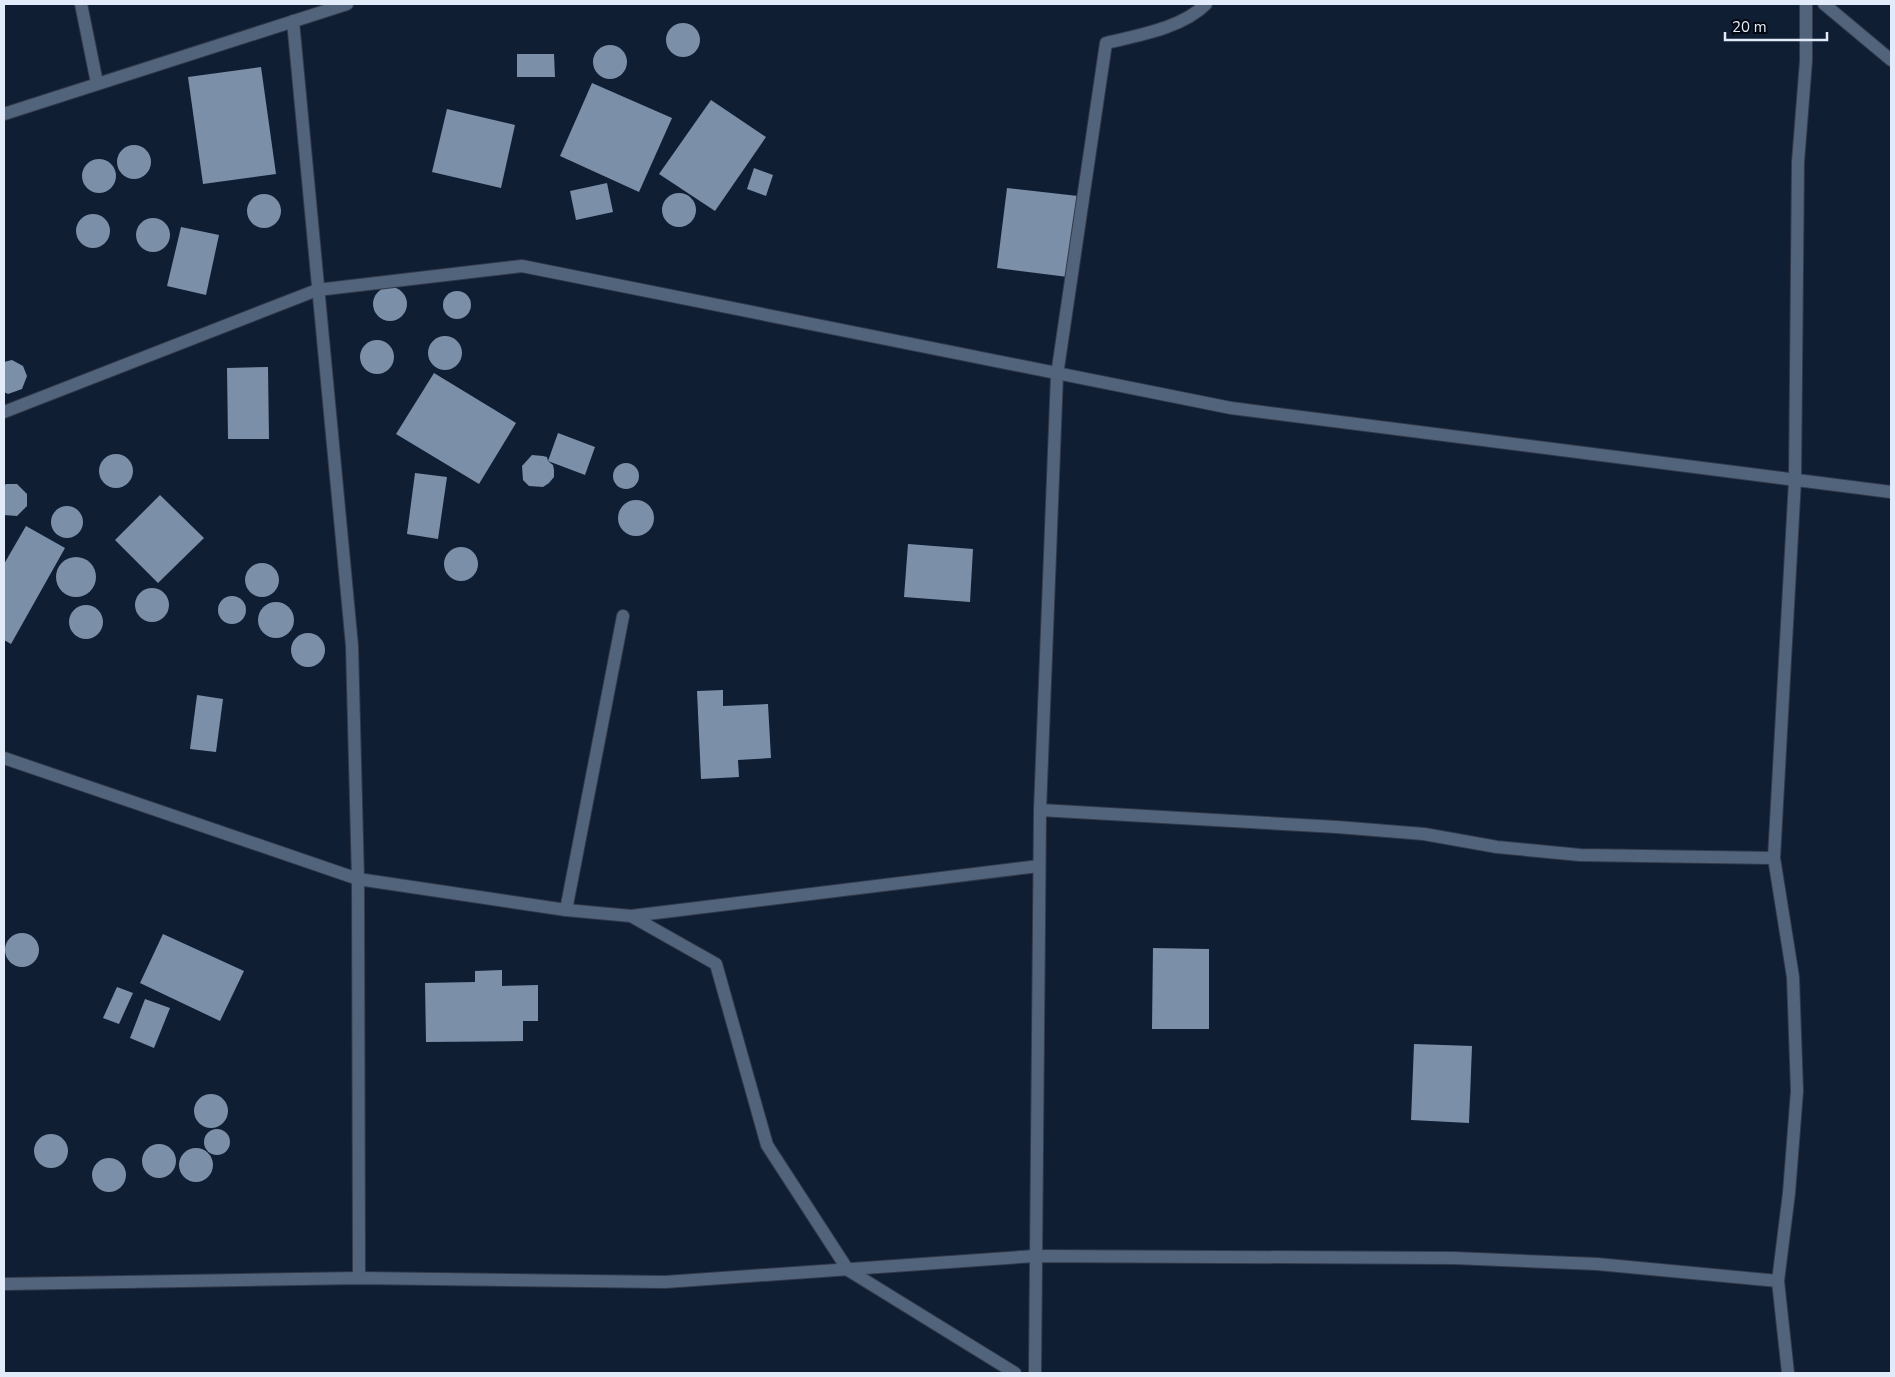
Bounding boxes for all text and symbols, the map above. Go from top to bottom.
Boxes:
scale bar [1725,10,1828,42]
text: 20 m [1732,17,1767,37]

